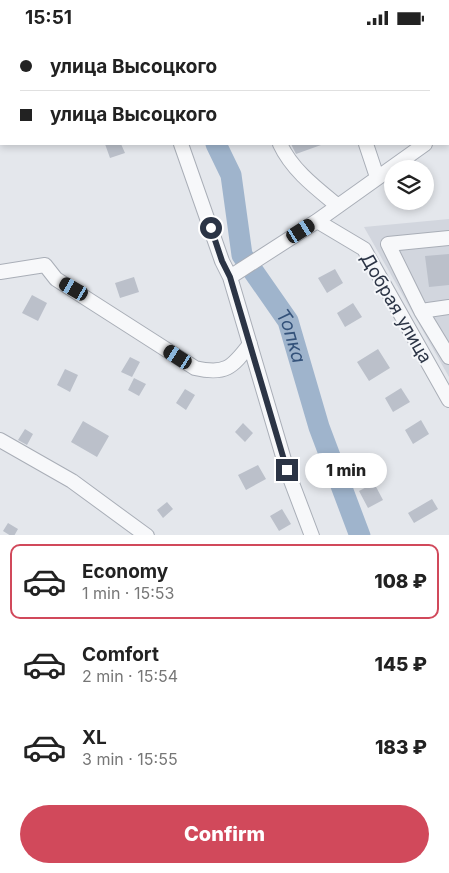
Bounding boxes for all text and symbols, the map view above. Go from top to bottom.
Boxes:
text: 15:51 [25,6,72,29]
text: улица Высоцкого [50,55,217,78]
text: улица Высоцкого [50,103,217,126]
map controls [384,160,434,210]
button: layers [384,160,434,210]
route start [200,217,222,239]
car [284,217,317,245]
street label: Добрая улица [356,249,436,367]
car [57,275,90,303]
water label: Топка [271,305,311,366]
car [161,343,194,371]
callout: 1 min [304,453,387,487]
route end [276,459,298,481]
text: 1 min [326,460,366,480]
icon: car [22,559,67,604]
text: Economy [82,560,168,583]
text: 108 ₽ [374,570,427,593]
text: 1 min · 15:53 [82,583,174,603]
icon: car [22,642,67,687]
text: Comfort [82,643,159,666]
text: 145 ₽ [375,653,427,676]
text: 2 min · 15:54 [82,666,178,686]
icon: car [22,725,67,770]
text: XL [82,726,107,749]
text: 183 ₽ [375,736,427,759]
text: 3 min · 15:55 [82,749,178,769]
button: Confirm [20,805,429,863]

